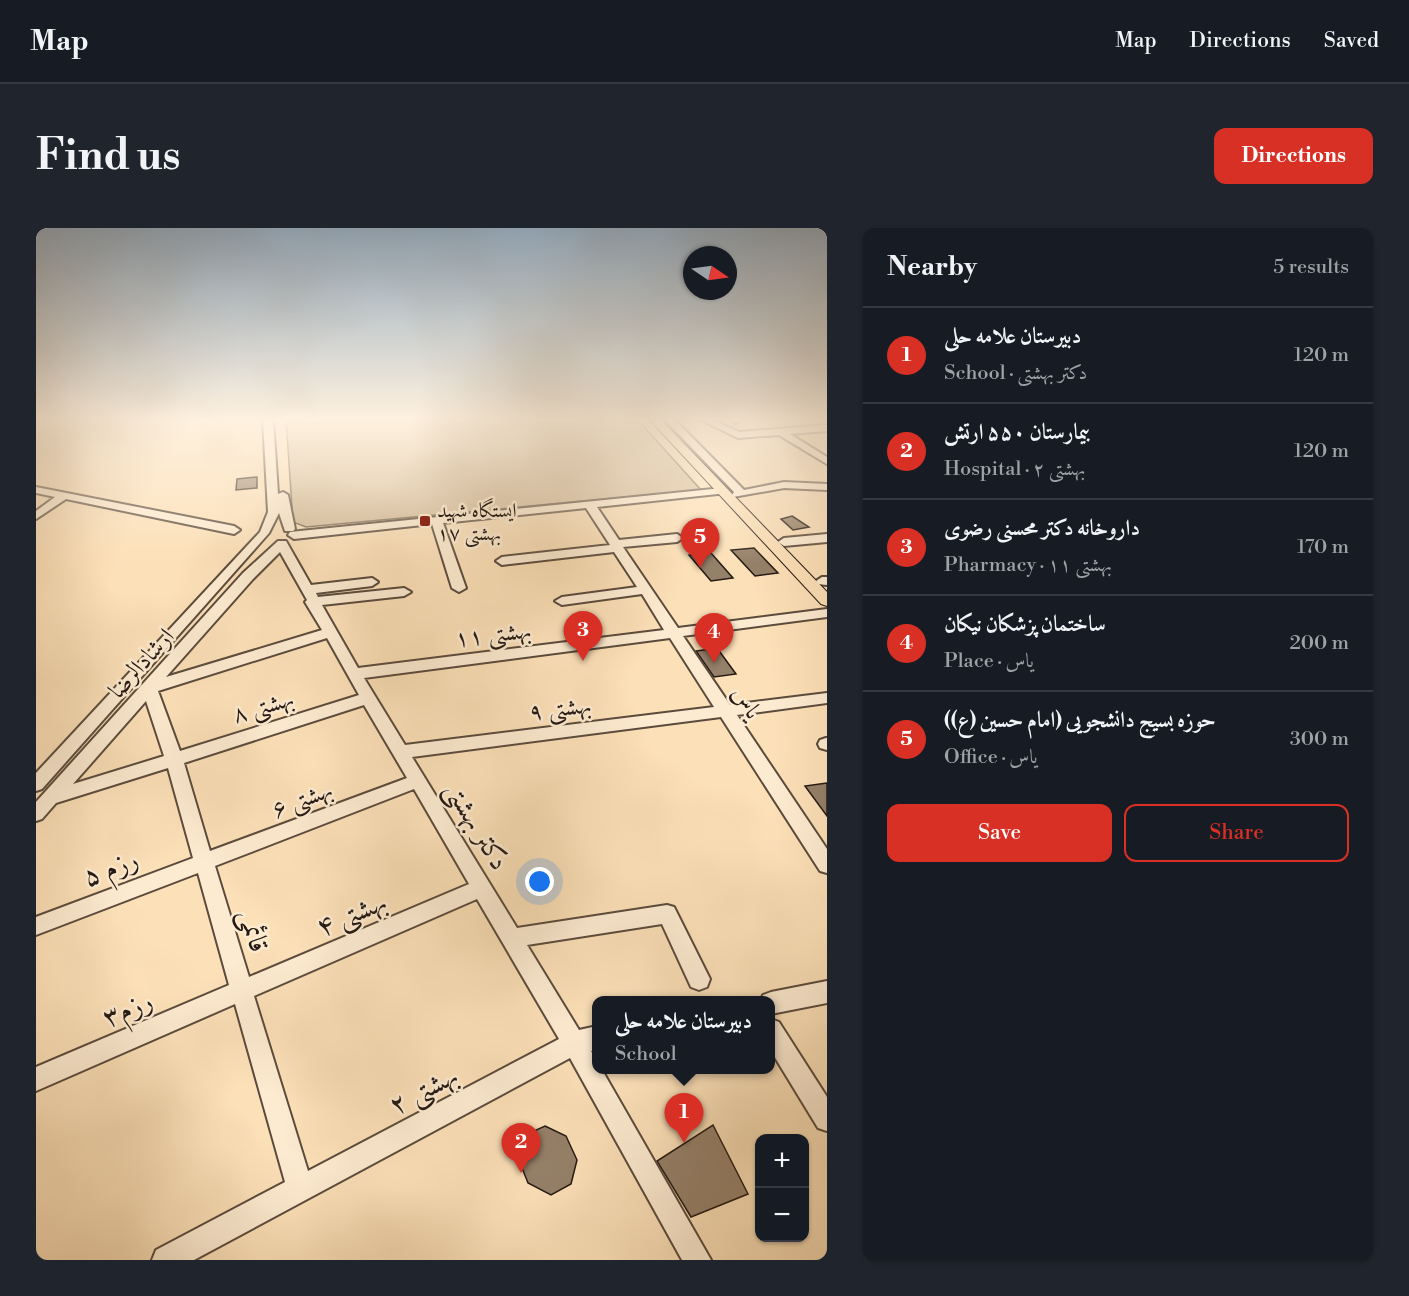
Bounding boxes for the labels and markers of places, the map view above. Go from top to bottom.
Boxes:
place label: ایستگاه شهید بهشتی ۱۷ [437,497,517,548]
marker: ایستگاه شهید بهشتی ۱۷ [418,514,432,528]
pin: 5 [680,518,720,568]
pin: 3 [564,612,602,661]
pin: 4 [694,614,734,663]
pin: 1 [664,1094,704,1143]
pin: 2 [502,1124,540,1173]

